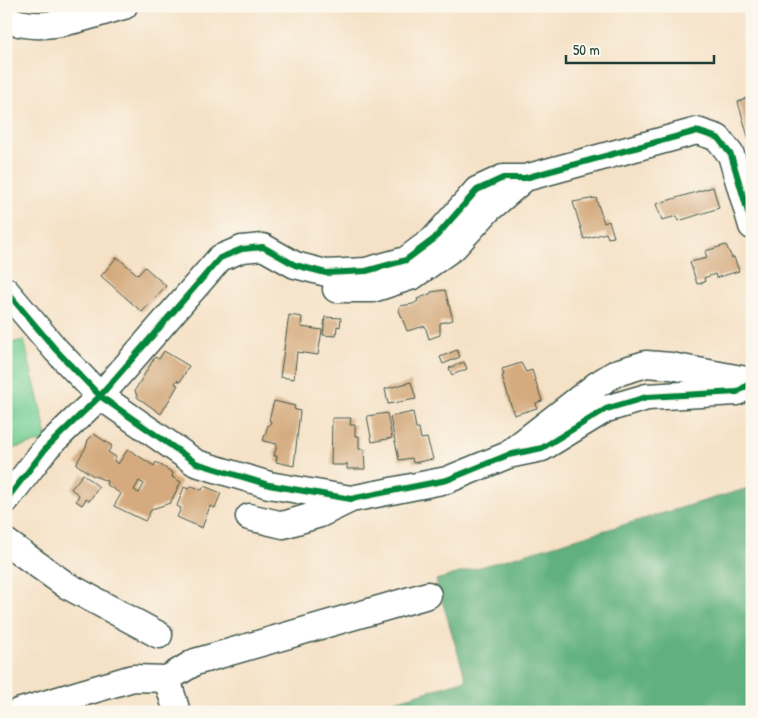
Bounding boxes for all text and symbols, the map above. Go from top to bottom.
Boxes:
scale bar [566,32,713,64]
text: 50 m [573,39,600,60]

